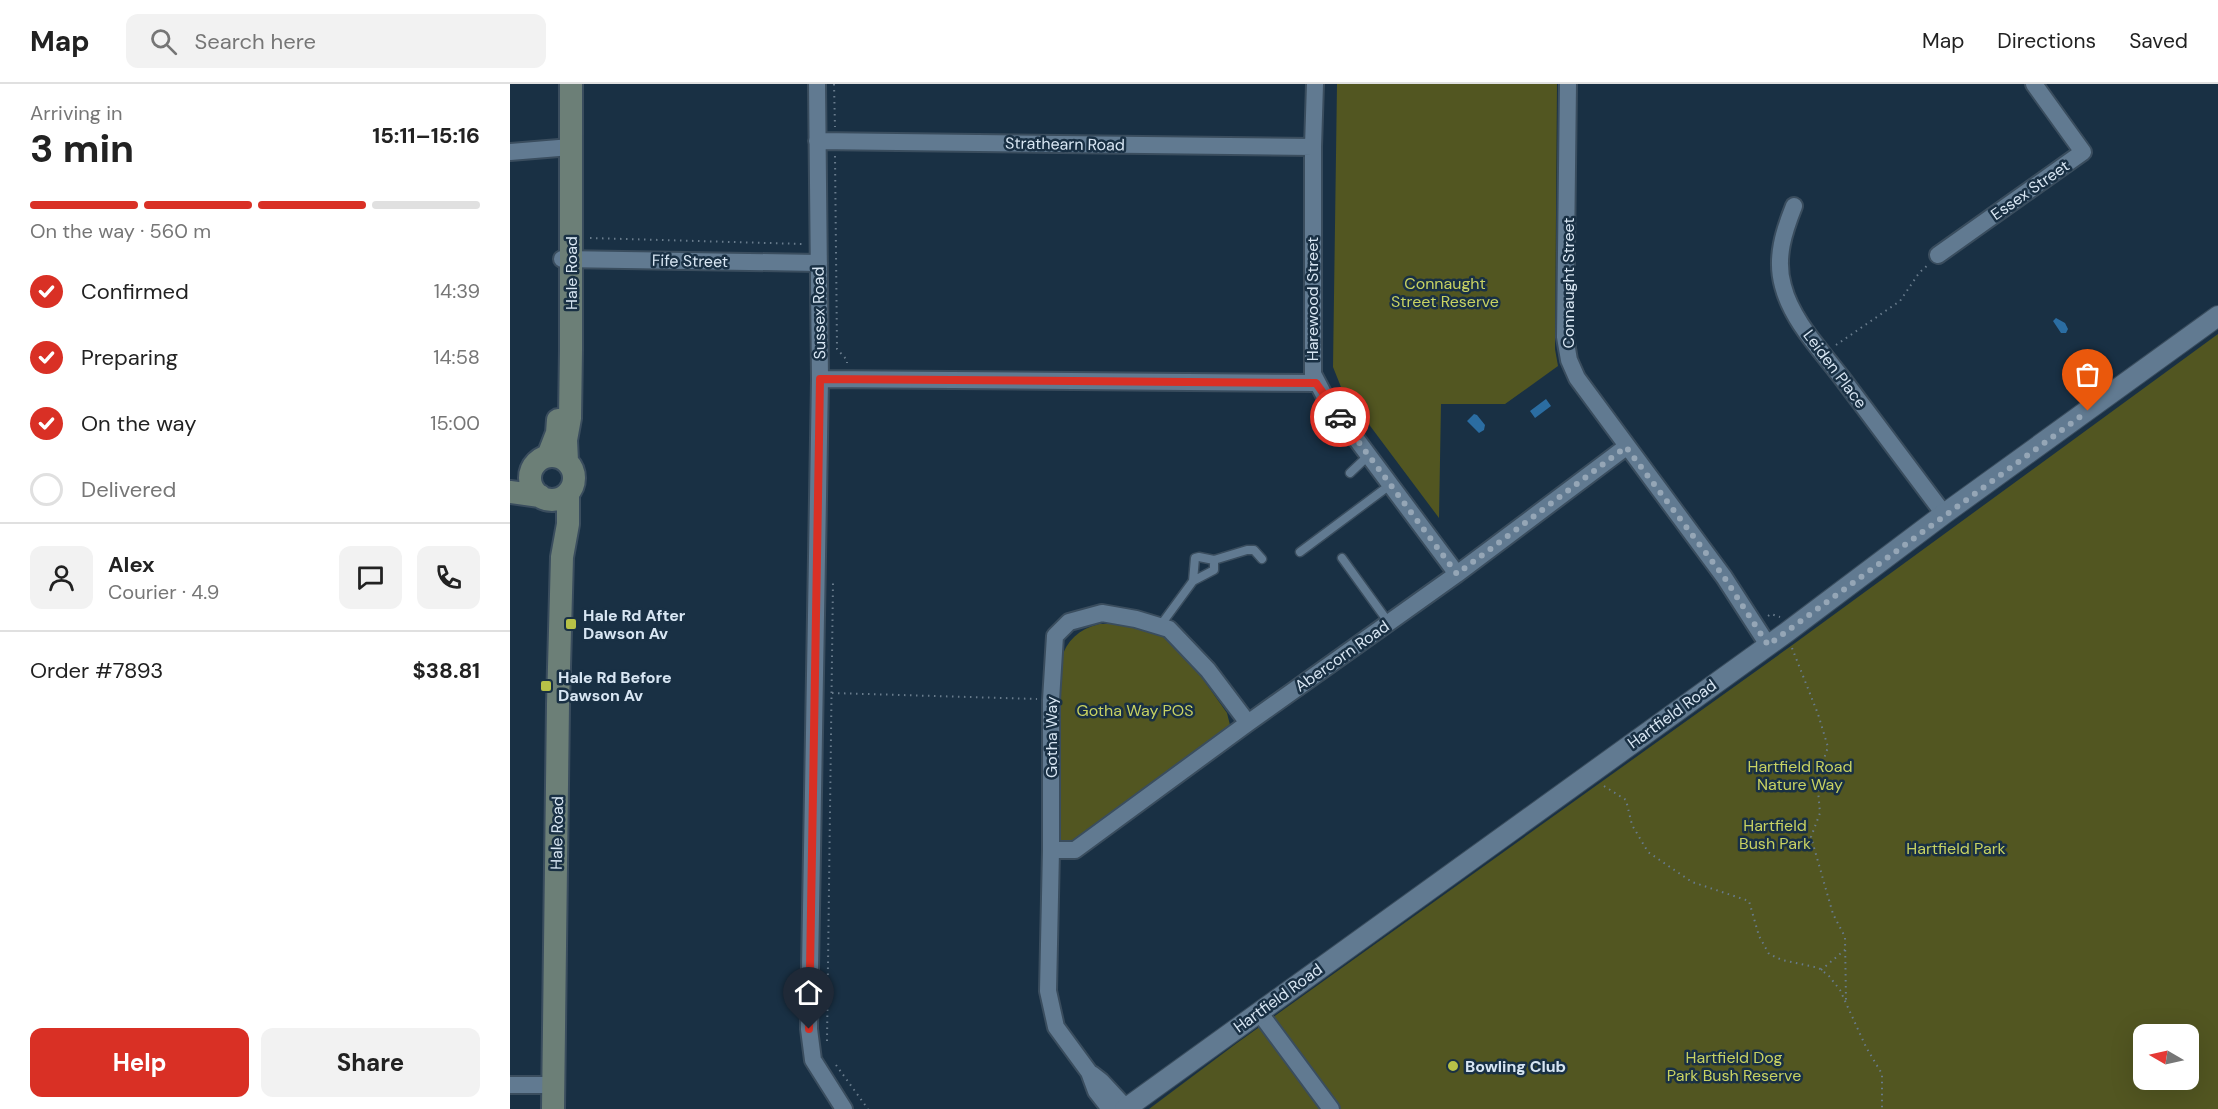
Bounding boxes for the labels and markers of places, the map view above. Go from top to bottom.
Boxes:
pin [2062,349,2113,411]
place label: Hale Rd After Dawson Av [583,605,686,644]
marker: Hale Rd After Dawson Av [564,617,578,631]
place label: Hale Rd Before Dawson Av [558,667,672,706]
marker: Hale Rd Before Dawson Av [539,679,553,693]
pin [783,967,834,1029]
place label: Bowling Club [1465,1056,1566,1077]
marker: Bowling Club [1446,1059,1460,1073]

